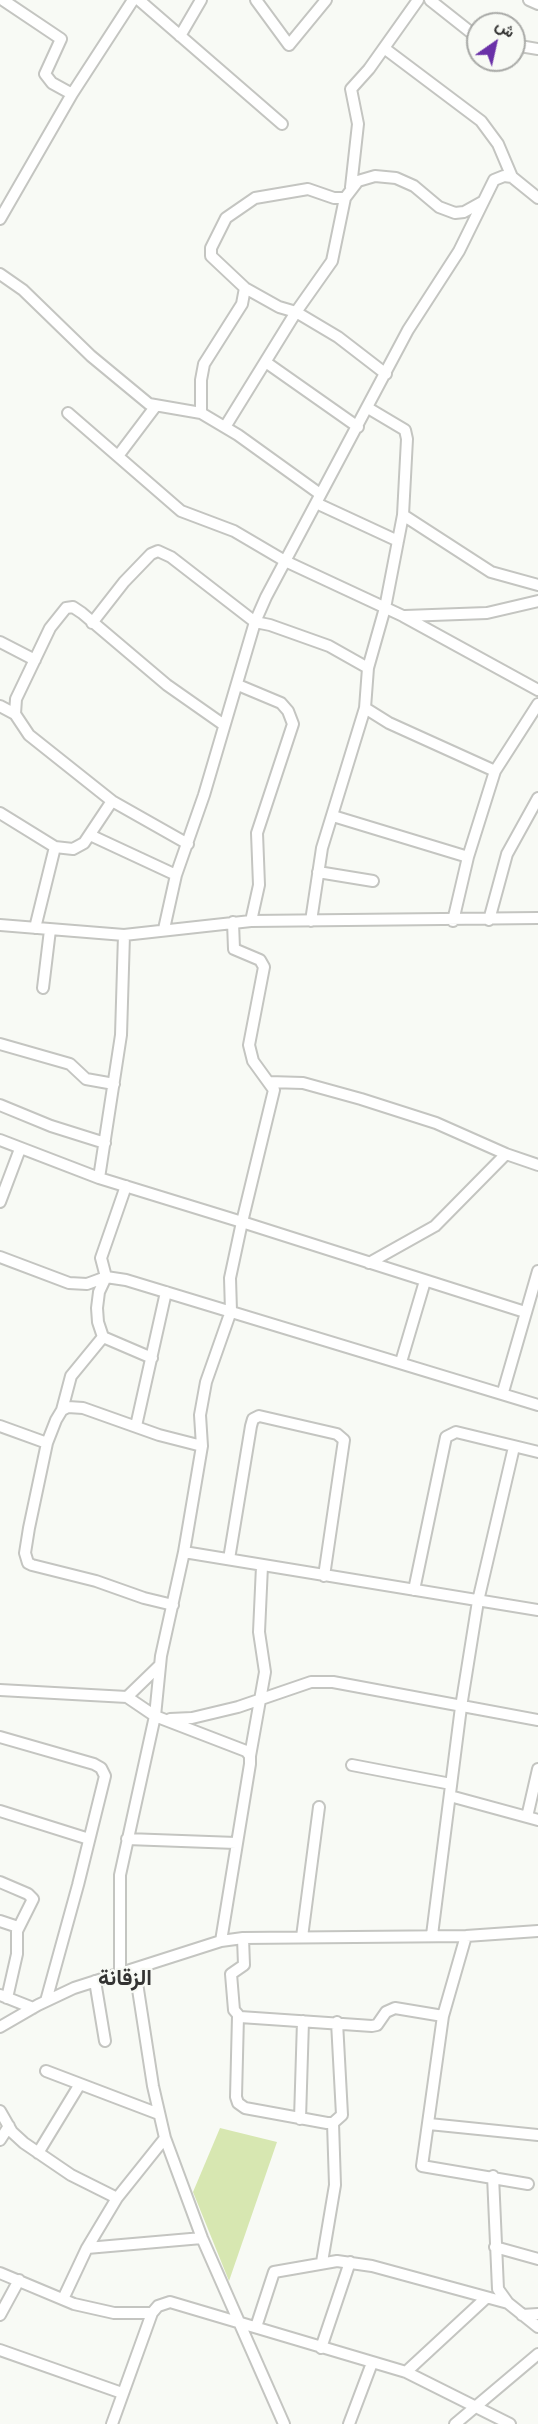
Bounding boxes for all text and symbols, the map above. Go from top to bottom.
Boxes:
north arrow [466,12,526,72]
text: ش [492,15,519,42]
district label: الزقانة [98,1966,152,1992]

